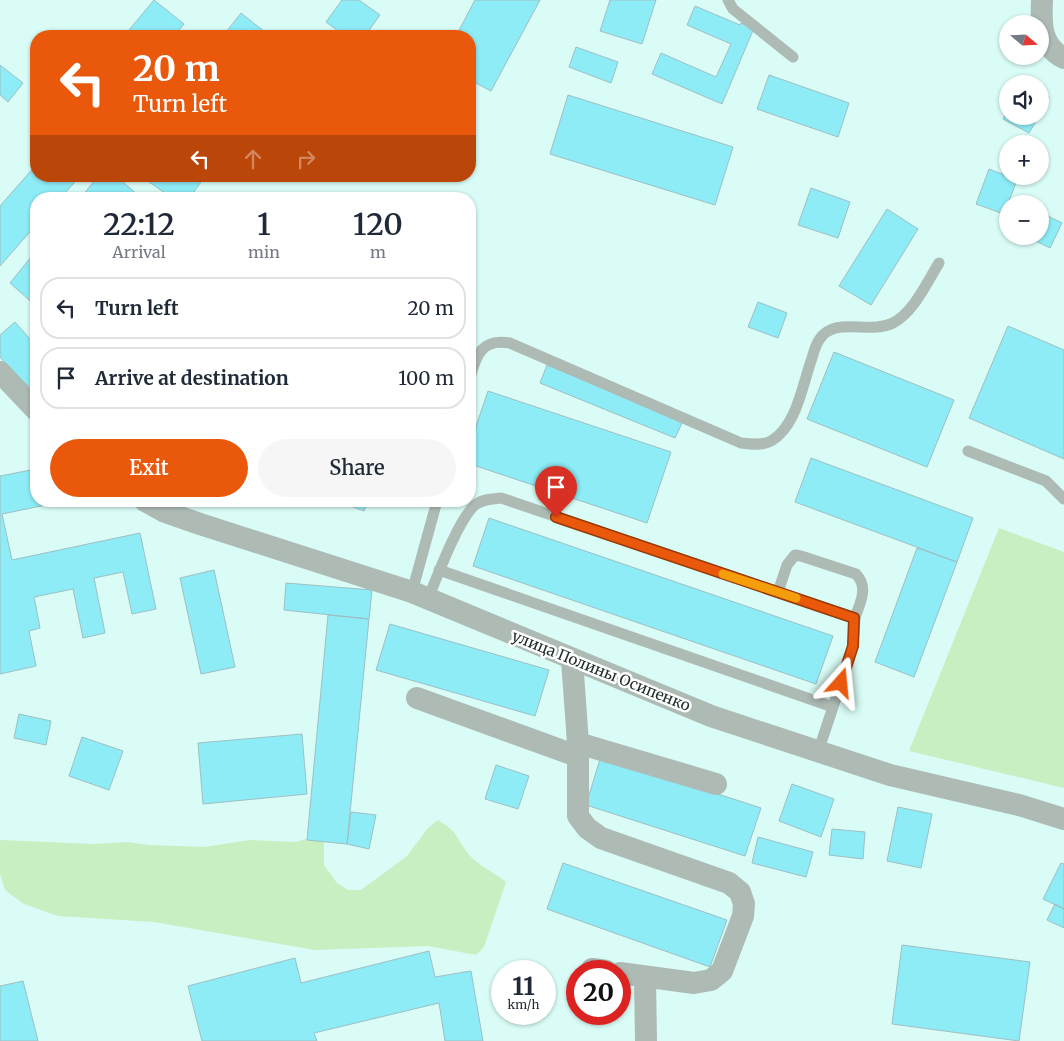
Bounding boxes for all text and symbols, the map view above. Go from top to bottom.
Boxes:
north arrow [999,15,1049,65]
map controls [999,15,1049,245]
text: 20 m [133,47,220,91]
icon: left [50,50,115,115]
button: sound [999,75,1049,125]
text: Turn left [133,90,227,118]
button: + [999,135,1049,185]
icon: left [186,145,214,173]
icon: ahead [239,145,267,173]
icon: right [292,145,320,173]
button: − [999,195,1049,245]
text: 22:12 [103,205,175,243]
text: 1 [257,205,271,243]
text: 120 [353,205,403,243]
text: Arrival [112,242,166,262]
text: min [248,242,280,262]
text: m [370,242,386,262]
icon: left [52,294,80,322]
text: Turn left [95,296,179,320]
text: 20 m [407,296,454,320]
icon: arrive [52,364,80,392]
text: Arrive at destination [95,366,289,390]
text: 100 m [398,366,454,390]
button: Exit [50,439,248,497]
button: Share [258,439,456,497]
pin [535,466,577,517]
icon: arrive [542,473,570,501]
street label: улица Полины Осипенко [509,626,693,715]
position arrow [814,656,866,708]
speed limit sign: 20 [566,960,631,1025]
text: 11 [512,970,535,1002]
text: km/h [508,997,539,1012]

